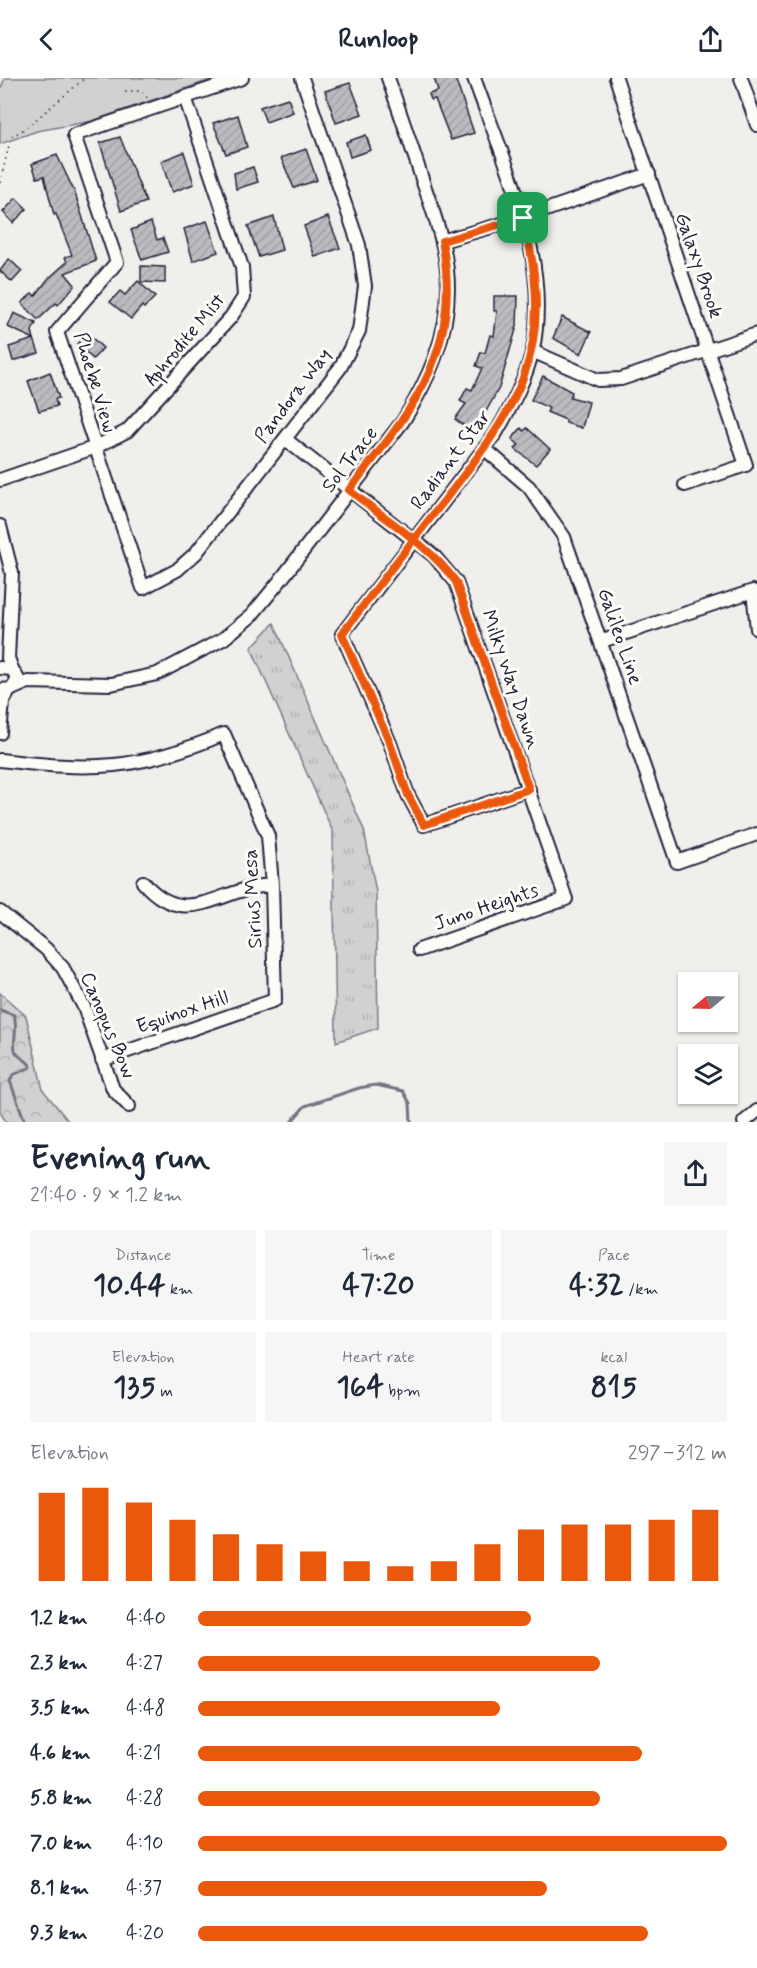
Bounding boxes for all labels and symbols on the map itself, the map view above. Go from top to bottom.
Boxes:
pin [497,192,548,243]
street label: Galaxy Brook [668,209,729,322]
street label: Aphrodite Mist [138,288,233,393]
street label: Phoebe View [67,329,123,436]
street label: Pandora Way [248,343,338,449]
street label: Radiant Star [405,404,498,516]
street label: Sol Trace [316,421,385,499]
street label: Galileo Line [590,584,649,689]
street label: Milky Way Dawn [474,606,547,753]
street label: Sirius Mesa [237,849,270,949]
street label: Juno Heights [431,877,542,938]
street label: Canopus Bow [73,968,142,1083]
north arrow [678,972,738,1032]
street label: Equinox Hill [133,984,232,1041]

